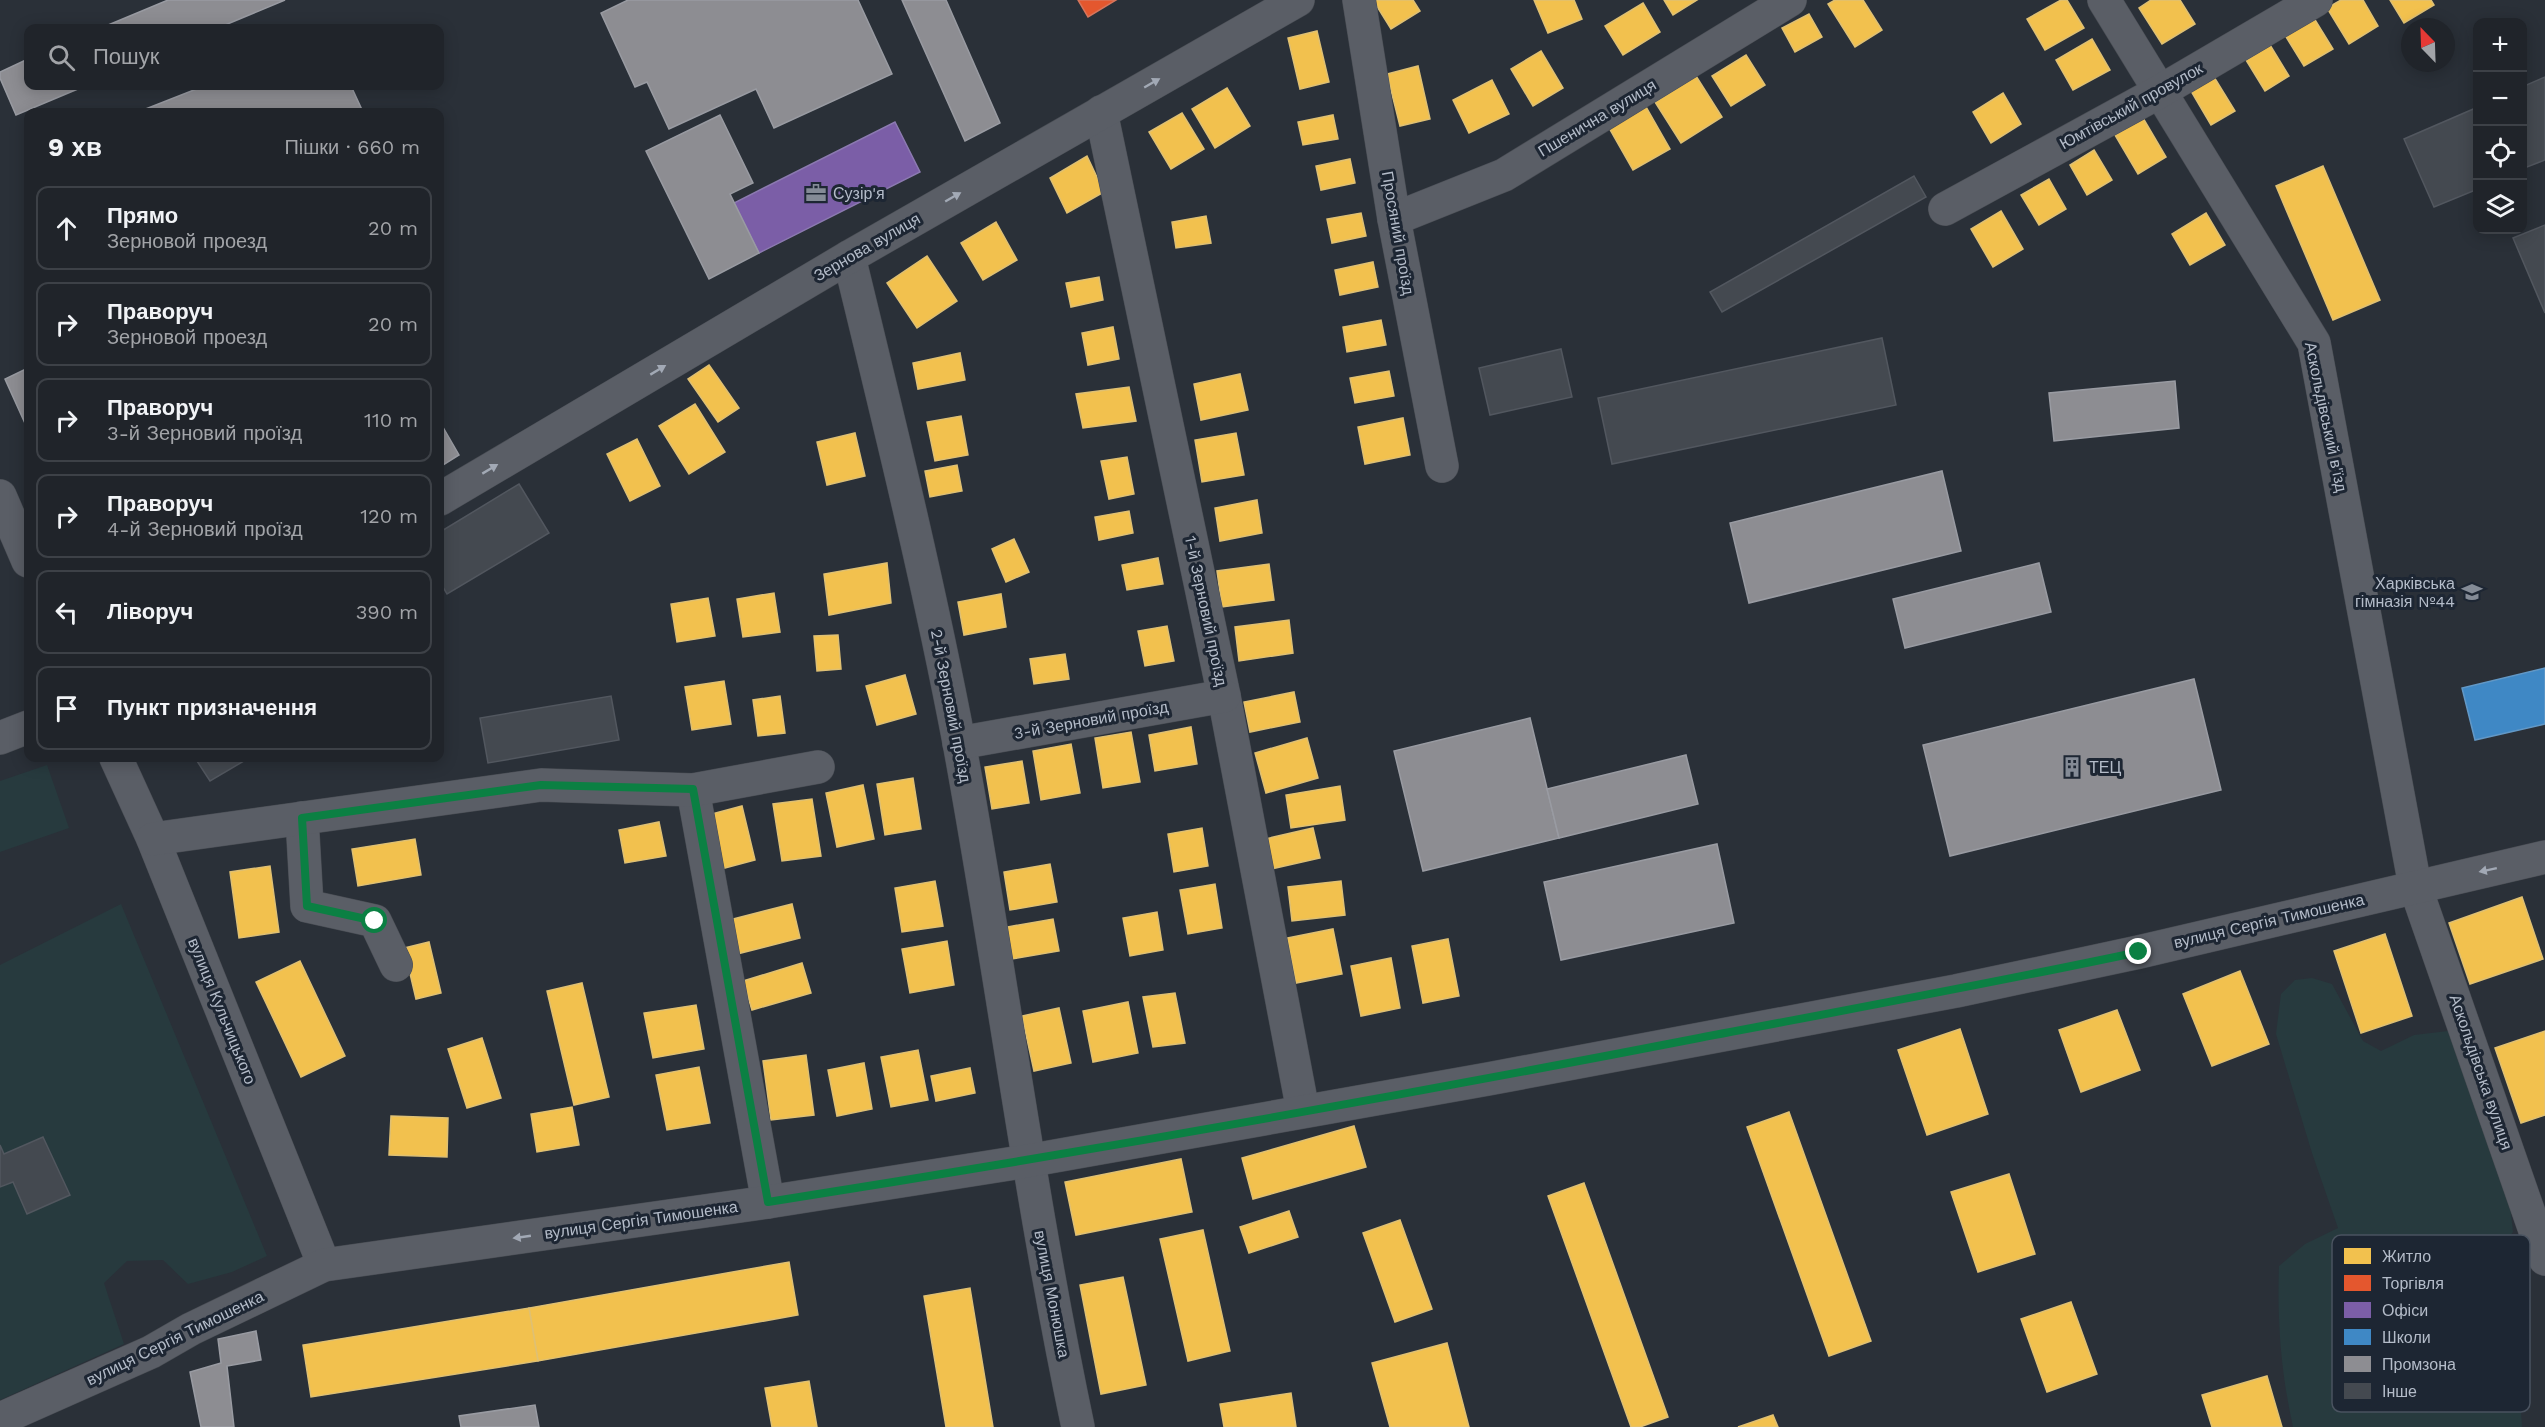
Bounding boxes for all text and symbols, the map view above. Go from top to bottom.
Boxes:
north arrow [2401,18,2455,72]
map controls [2473,18,2527,234]
button: + [2473,18,2527,72]
search box [24,24,444,90]
icon: search [45,41,78,74]
text: Пошук [93,44,159,69]
street label: Юмтівський провулок [2056,58,2207,153]
button: − [2473,72,2527,126]
street label: Пшенична вулиця [1534,75,1660,161]
one-way arrow [1144,78,1161,88]
button: locate [2473,126,2527,180]
text: 9 хв [48,132,102,162]
text: Пішки · 660 m [284,135,420,159]
street label: Просяний проїзд [1378,170,1418,297]
button: layers [2473,180,2527,234]
office icon: Сузір'я [804,181,828,205]
place label: Сузір'я [833,184,885,203]
one-way arrow [944,192,961,202]
text: Прямо [107,203,178,228]
street label: Зернова вулиця [810,209,924,285]
icon: ahead [50,212,83,245]
text: 20 m [368,216,418,240]
text: Зерновой проезд [107,229,267,253]
text: Праворуч [107,299,213,324]
icon: right [50,308,83,341]
text: 20 m [368,312,418,336]
text: Зерновой проезд [107,325,267,349]
street label: Аскольдівський в'їзд [2301,340,2351,494]
one-way arrow [650,365,667,375]
text: Праворуч [107,395,213,420]
icon: right [50,404,83,437]
text: 110 m [364,408,418,432]
text: 3-й Зерновий проїзд [107,421,302,445]
one-way arrow [482,464,498,475]
text: Праворуч [107,491,213,516]
icon: right [50,500,83,533]
text: 120 m [360,504,418,528]
text: 4-й Зерновий проїзд [107,517,303,541]
street label: 1-й Зерновий проїзд [1181,534,1231,688]
place label: Харківська гімназія №44 [2355,574,2455,611]
school or university icon: Харківська гімназія №44 [2460,580,2484,604]
icon: left [50,596,83,629]
text: Ліворуч [107,599,193,624]
text: 390 m [356,600,418,624]
street label: 2-й Зерновий проїзд [927,628,975,785]
icon: arrive [50,692,83,725]
text: Пункт призначення [107,695,317,720]
street label: 3-й Зерновий проїзд [1012,697,1170,743]
building icon: ТЕЦ [2060,755,2084,779]
place label: ТЕЦ [2089,758,2121,777]
one-way arrow [2478,866,2497,875]
street label: вулиця Сергія Тимошенка [2172,890,2366,952]
route start [361,907,387,933]
street label: вулиця Кульчицького [184,935,260,1087]
route end [2125,938,2151,964]
street label: Аскольдівська вулиця [2445,992,2517,1152]
street label: вулиця Сергія Тимошенка [543,1197,739,1243]
street label: вулиця Монюшка [1030,1229,1074,1360]
one-way arrow [512,1233,531,1242]
legend [2332,1235,2530,1412]
text: Житло [2382,1247,2431,1266]
text: Торгівля [2382,1274,2444,1293]
street label: вулиця Сергія Тимошенка [83,1287,267,1389]
text: Офіси [2382,1301,2428,1320]
text: Школи [2382,1328,2431,1347]
text: Промзона [2382,1355,2456,1374]
text: Інше [2382,1382,2417,1401]

